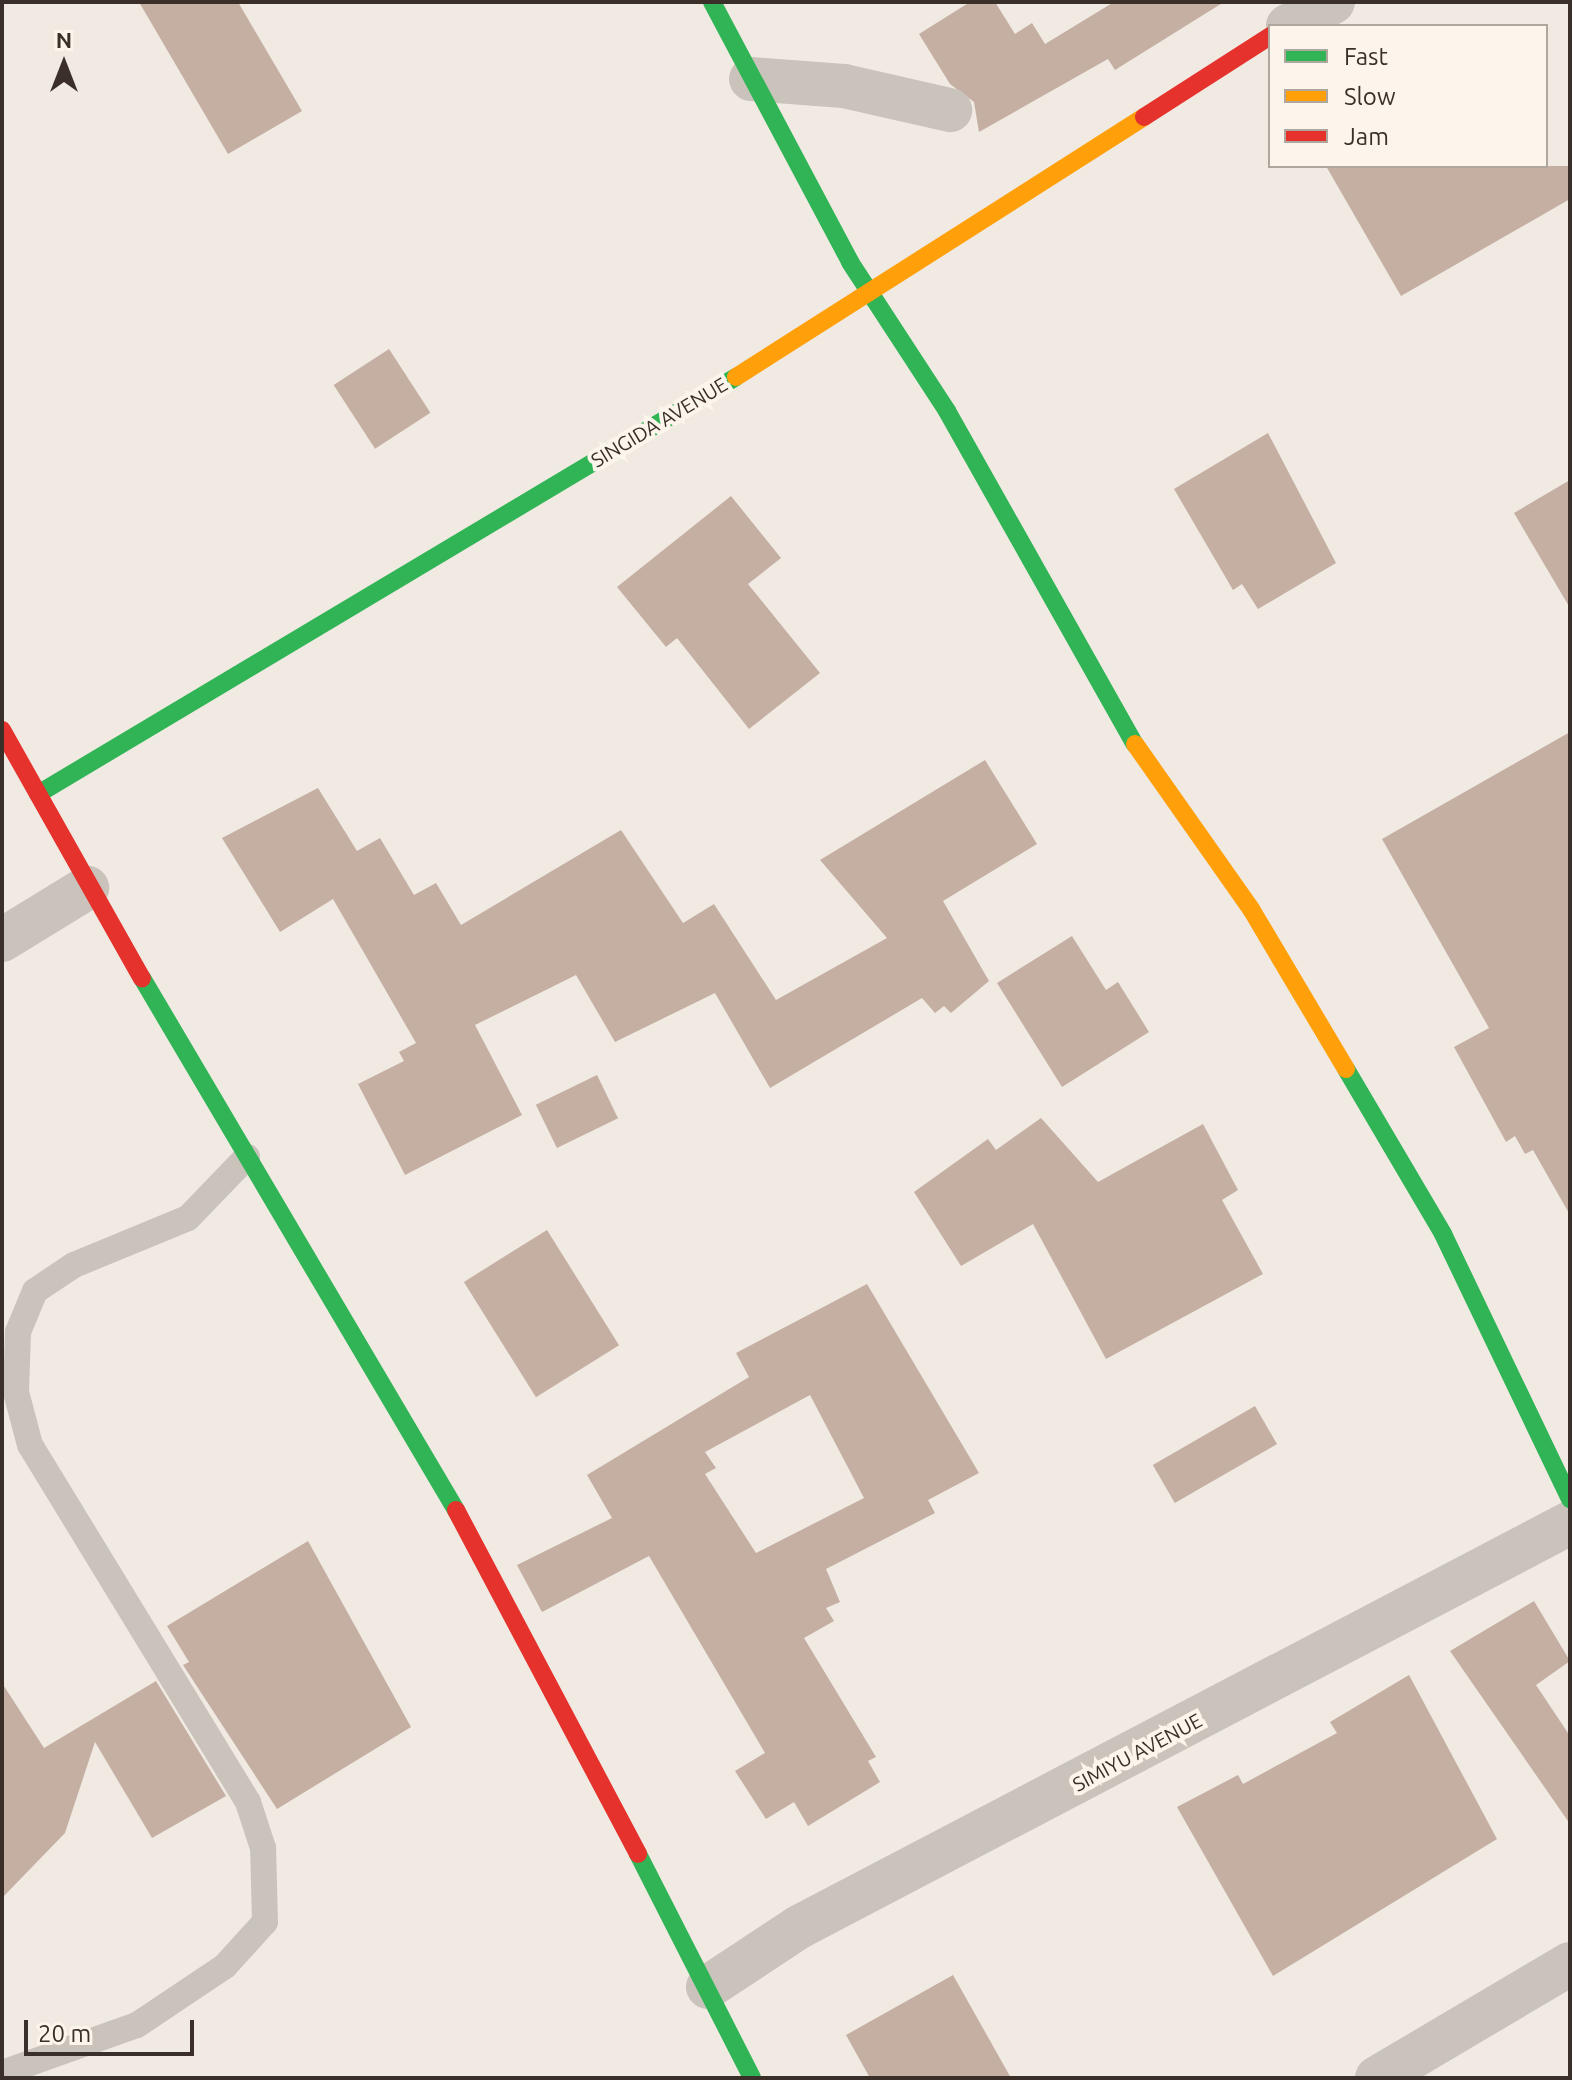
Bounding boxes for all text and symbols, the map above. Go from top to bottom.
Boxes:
north arrow [24,24,104,104]
legend [1268,24,1548,168]
text: N [56,27,72,52]
text: Fast [1344,43,1388,70]
text: Slow [1344,83,1396,110]
text: Jam [1344,123,1389,150]
street label: SINGIDA AVENUE [586,372,732,472]
street label: SIMIYU AVENUE [1068,1708,1206,1796]
scale bar [28,2004,198,2054]
text: 20 m [38,2020,91,2047]

